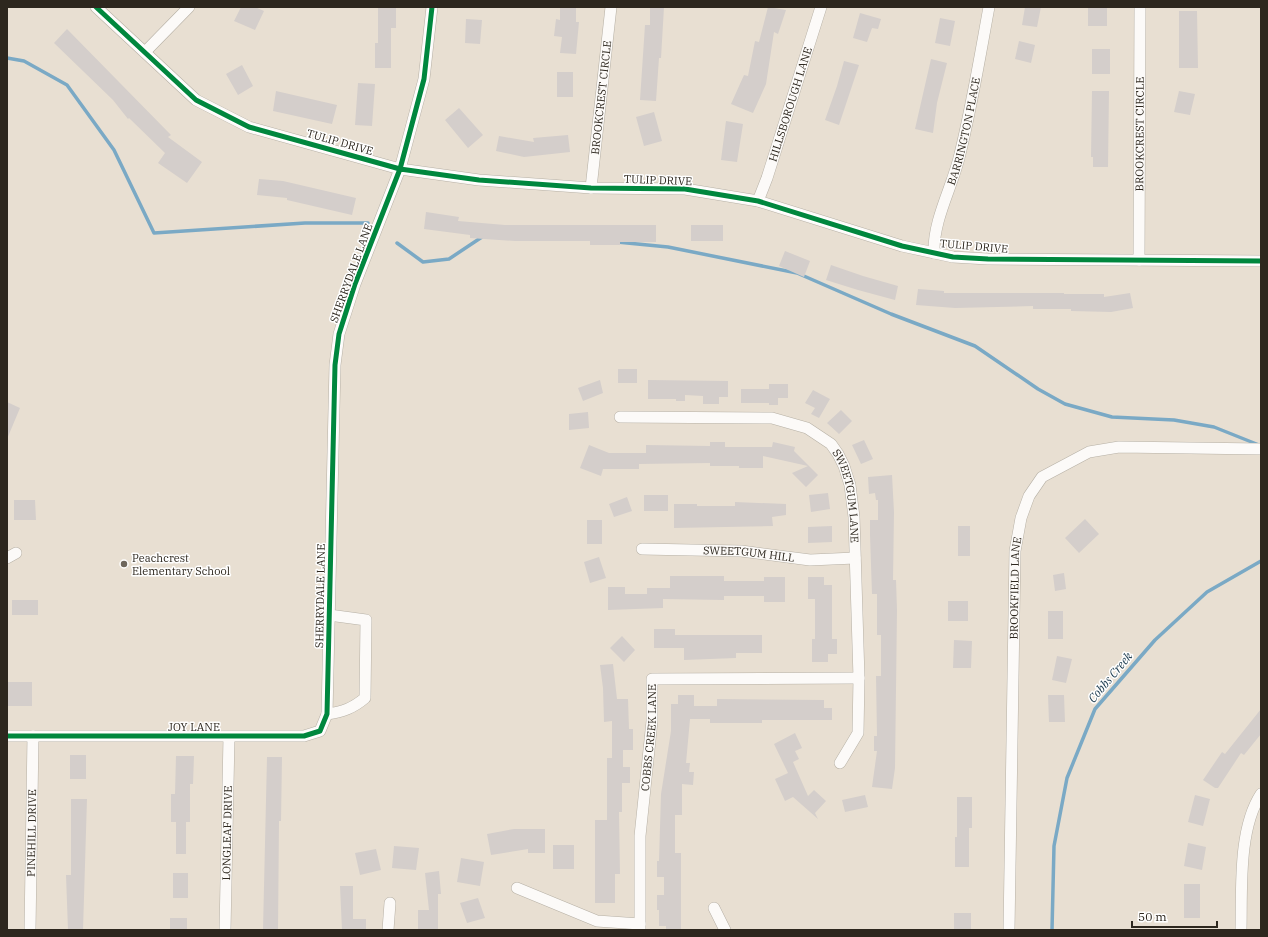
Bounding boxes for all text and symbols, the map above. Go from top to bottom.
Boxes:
street label: BROOKCREST CIRCLE [588,40,614,155]
street label: HILLSBOROUGH LANE [766,45,815,163]
street label: BARRINGTON PLACE [944,76,983,187]
street label: BROOKCREST CIRCLE [1132,77,1147,191]
street label: TULIP DRIVE [305,126,375,158]
street label: TULIP DRIVE [624,172,692,188]
street label: SHERRYDALE LANE [327,221,375,325]
street label: TULIP DRIVE [939,236,1009,256]
street label: SWEETGUM LANE [830,446,862,543]
street label: BROOKFIELD LANE [1007,536,1024,640]
street label: SWEETGUM HILL [703,543,795,565]
street label: SHERRYDALE LANE [312,544,328,648]
place label: Peachcrest Elementary School [132,551,230,578]
marker: Peachcrest Elementary School [119,559,129,569]
water label: Cobbs Creek [1084,648,1136,705]
street label: COBBS CREEK LANE [638,684,659,792]
street label: JOY LANE [168,720,220,734]
street label: LONGLEAF DRIVE [219,786,235,881]
street label: PINEHILL DRIVE [24,789,39,877]
scale bar [1132,903,1217,929]
text: 50 m [1138,909,1167,924]

